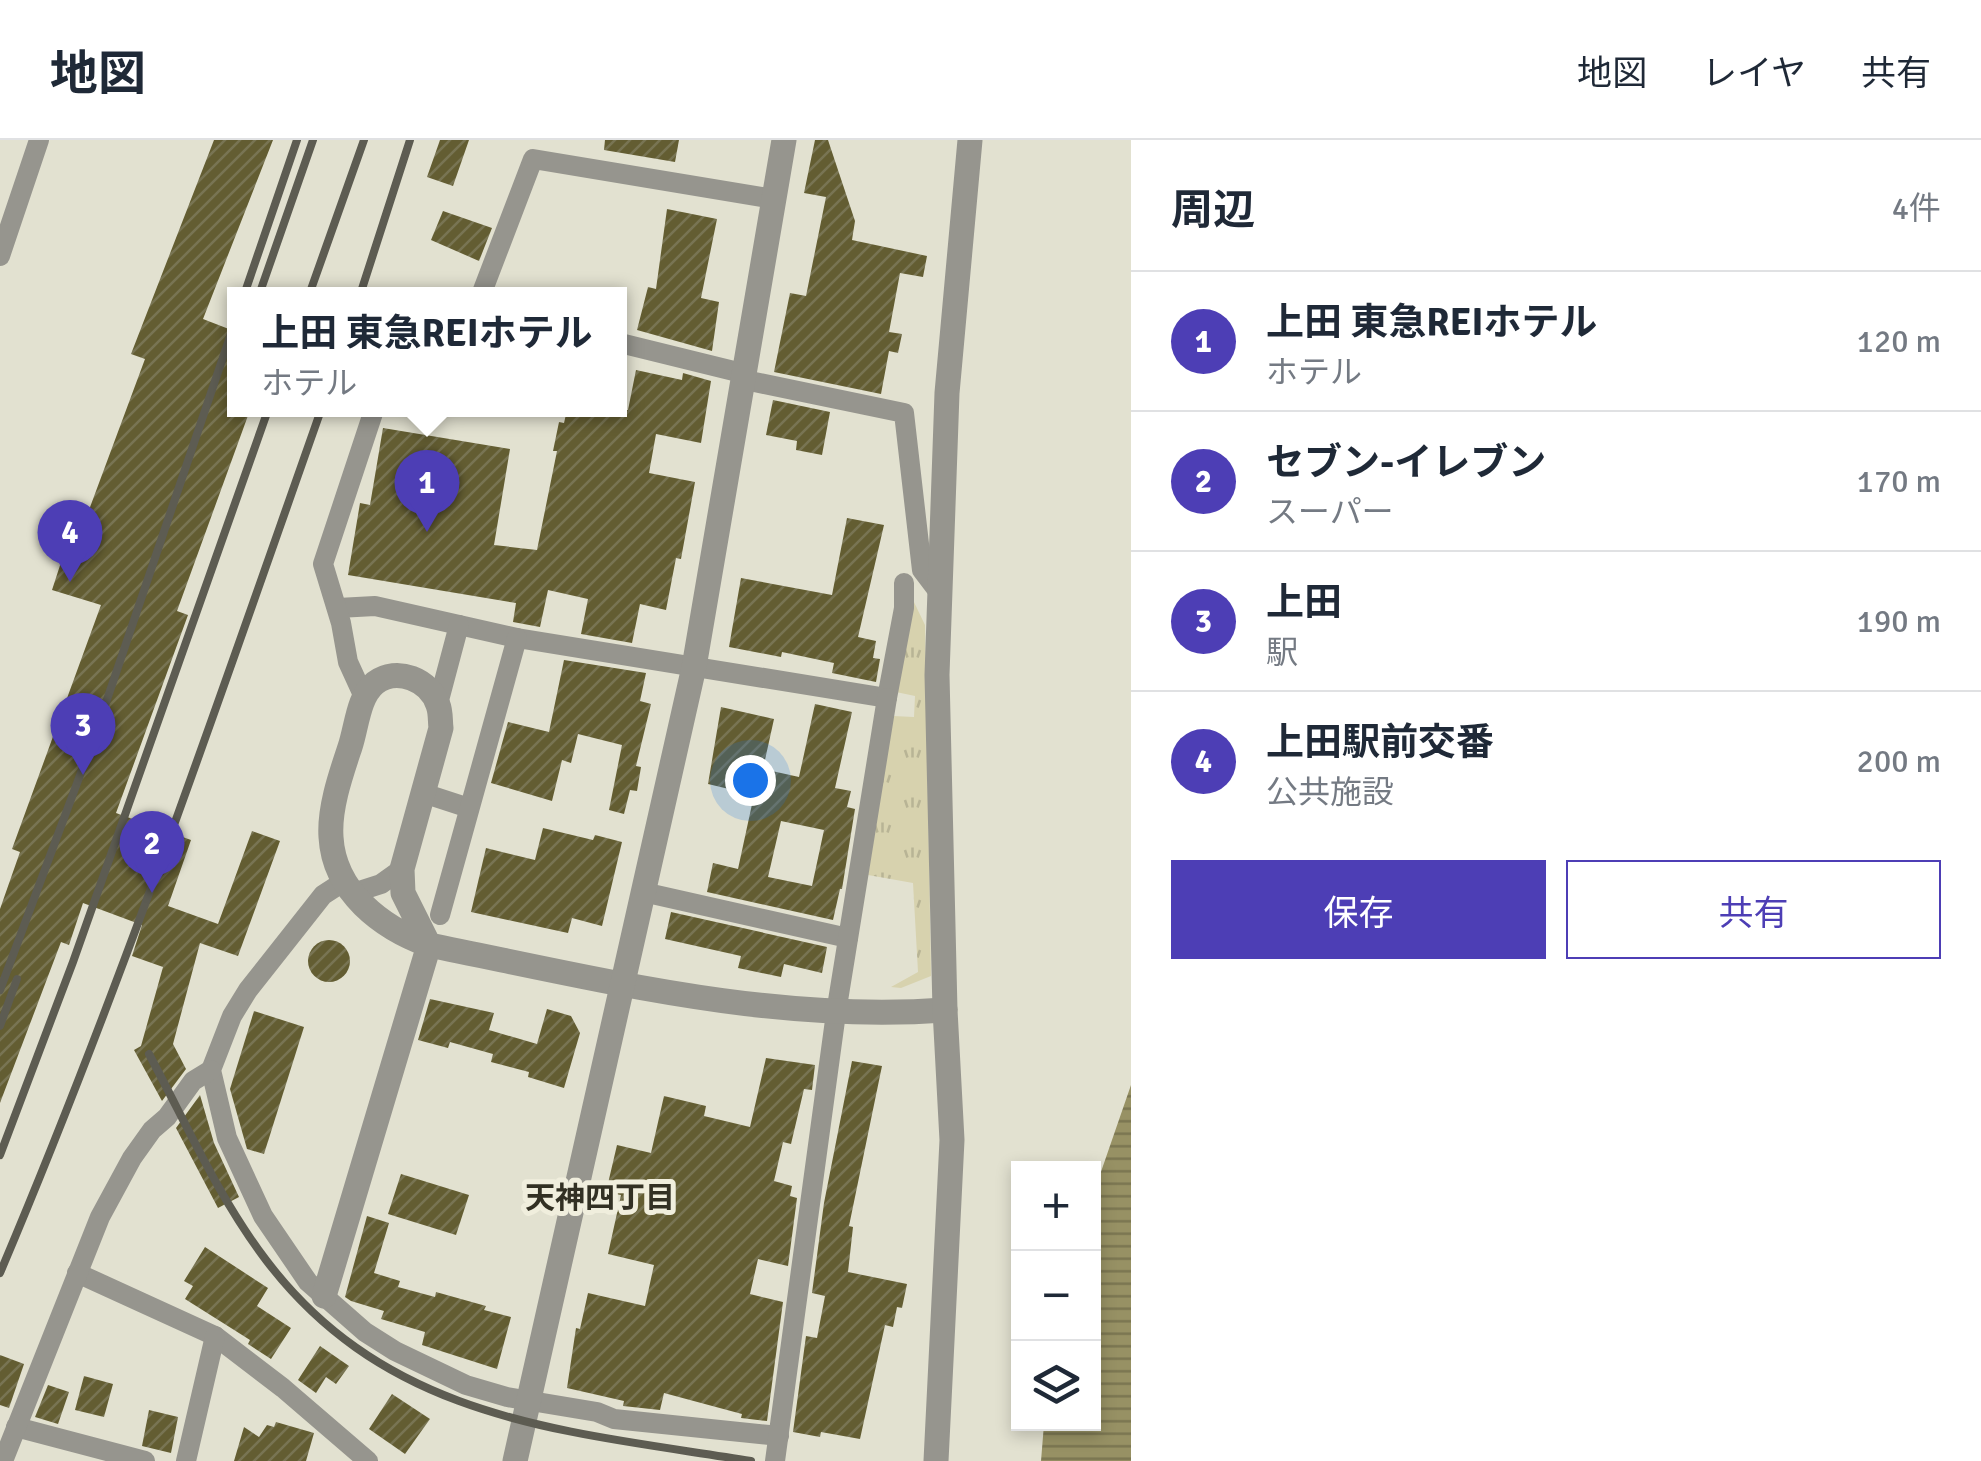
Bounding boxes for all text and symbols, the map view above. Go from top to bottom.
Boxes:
text: 地図 [50,45,146,104]
text: 地図 [1577,52,1647,95]
text: レイヤ [1702,52,1806,95]
text: 共有 [1861,52,1931,95]
text: 周辺 [1171,185,1255,236]
text: 4件 [1892,189,1941,228]
popup [227,287,627,417]
text: 上田 東急REIホテル [1266,299,1597,346]
text: 上田 東急REIホテル [261,310,593,357]
text: 1 [1195,322,1212,361]
text: 120 m [1857,322,1941,361]
text: ホテル [1266,353,1362,392]
text: ホテル [261,364,357,403]
text: セブン-イレブン [1266,439,1546,486]
pin: 1 [394,450,460,532]
text: 2 [1195,462,1212,501]
text: 170 m [1857,462,1941,501]
text: スーパー [1266,493,1394,532]
pin: 4 [38,500,102,582]
text: 上田 [1266,579,1342,626]
text: 3 [1195,602,1212,641]
text: 190 m [1857,602,1941,641]
text: 駅 [1266,633,1298,672]
pin: 3 [51,692,116,775]
text: 上田駅前交番 [1266,719,1494,766]
text: 4 [1195,742,1212,781]
text: 200 m [1857,742,1941,781]
your location [725,755,776,806]
text: 公共施設 [1266,773,1394,812]
pin: 2 [120,810,184,893]
button: 保存 [1171,860,1546,959]
button: 共有 [1566,860,1941,959]
map controls [1011,1161,1101,1431]
button: + [1011,1161,1101,1251]
district label: 天神四丁目 [525,1180,675,1217]
button: − [1011,1251,1101,1341]
button: layers [1011,1341,1101,1431]

